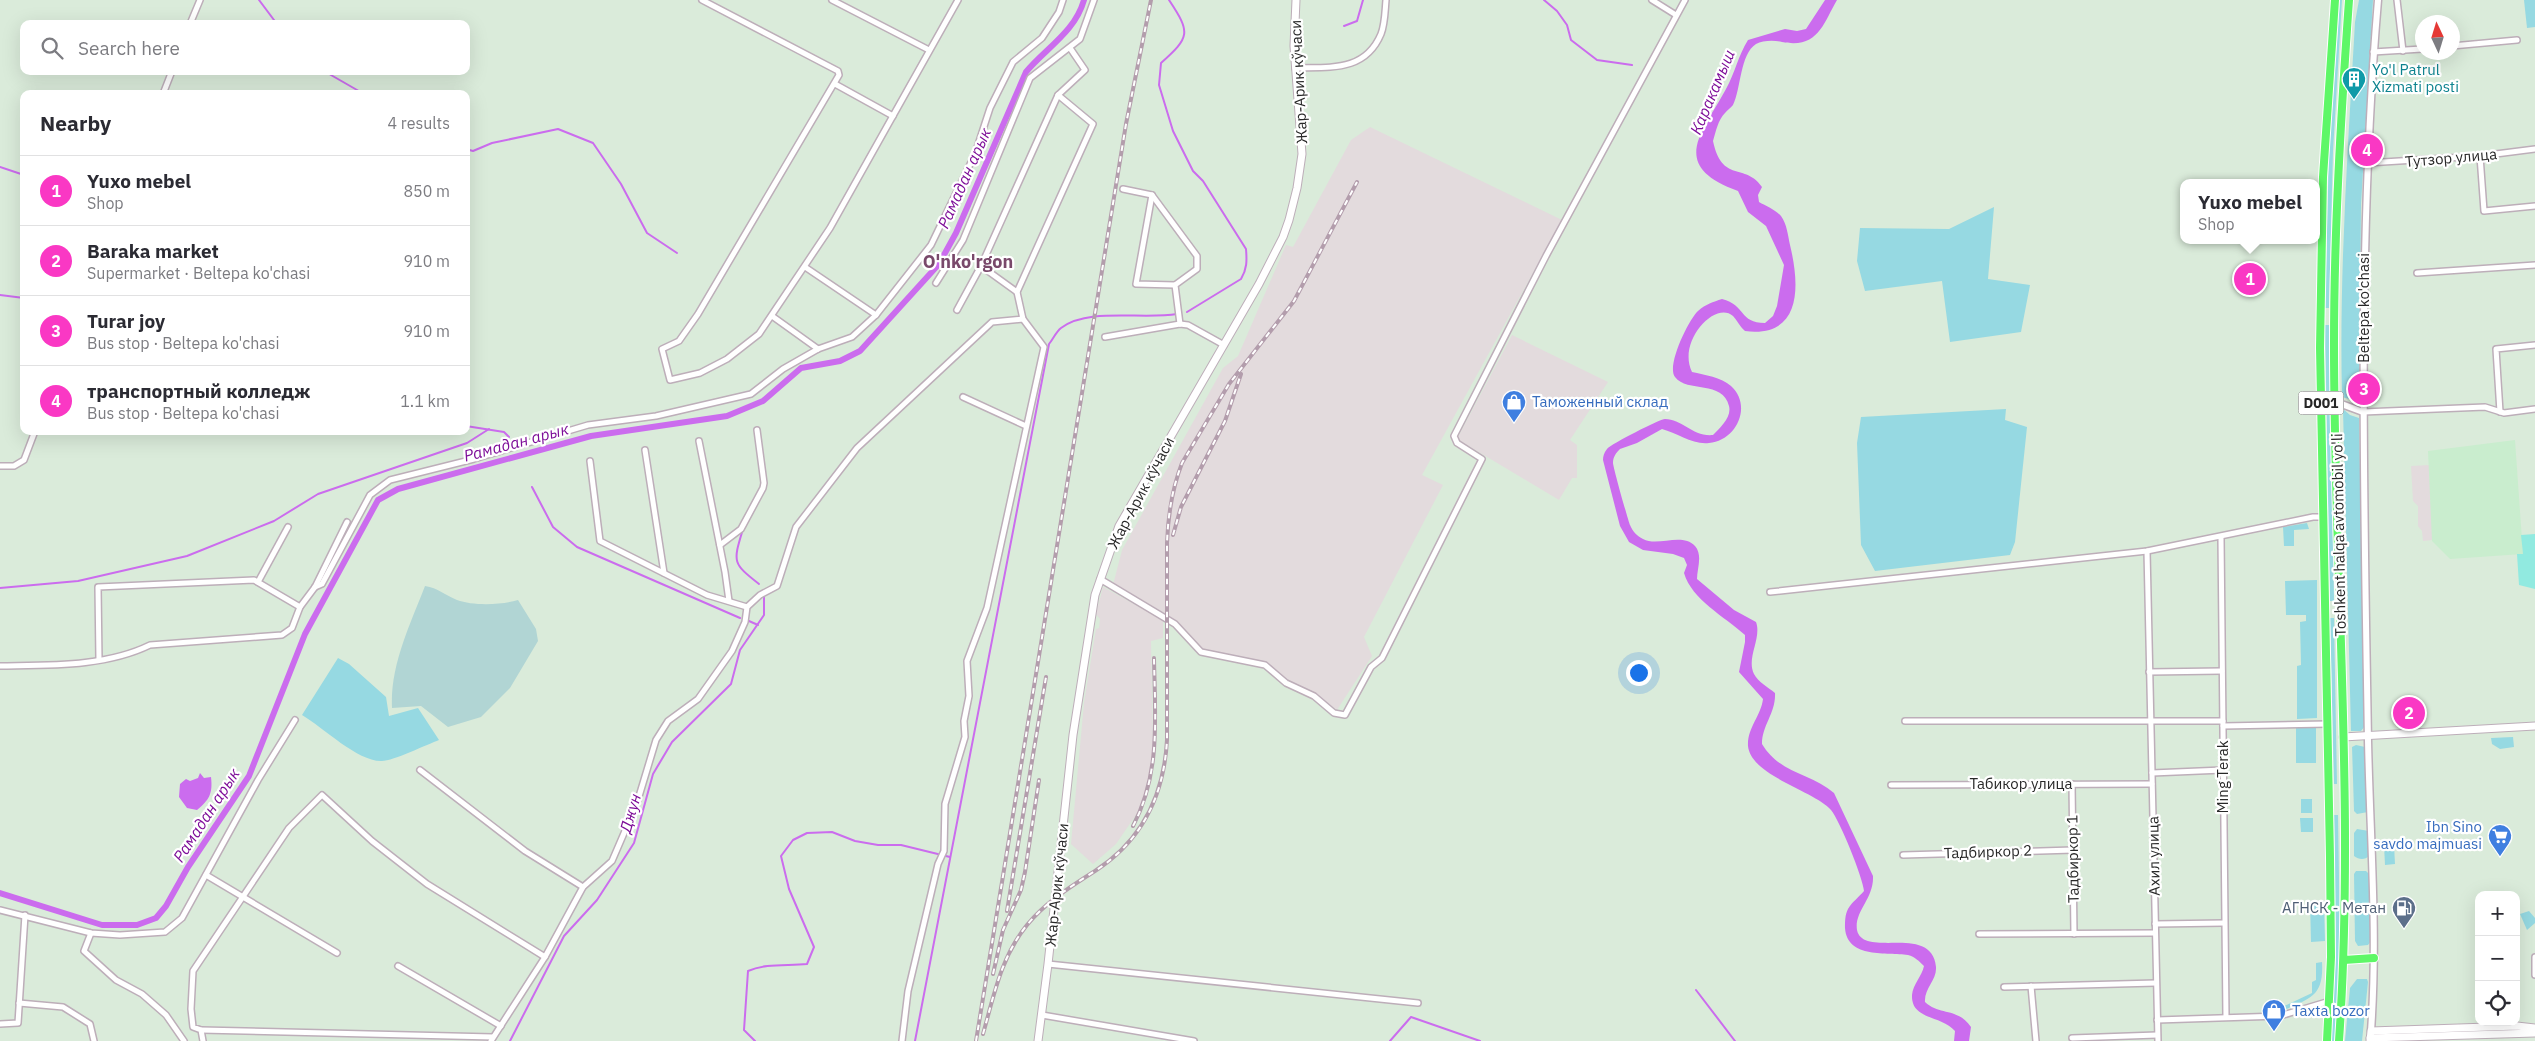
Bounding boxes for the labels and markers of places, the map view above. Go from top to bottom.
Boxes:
place label: Yo'l Patrul Xizmati posti [2372,60,2459,96]
building icon: Yo'l Patrul Xizmati posti [2341,66,2367,100]
pin: 4 [2351,131,2383,169]
pin: 1 [2234,260,2266,298]
pin: 3 [2348,370,2380,408]
shop icon: Таможенный склад [1501,389,1527,423]
place label: Таможенный склад [1532,392,1668,411]
pin: 2 [2393,694,2425,732]
place label: Ibn Sino savdo majmuasi [2373,817,2482,853]
supermarket icon: Ibn Sino savdo majmuasi [2487,823,2513,857]
fuel station icon: АГНСК - Метан [2391,895,2417,929]
place label: АГНСК - Метан [2282,898,2386,917]
shop icon: Taxta bozor [2261,998,2287,1032]
place label: Taxta bozor [2292,1001,2370,1020]

